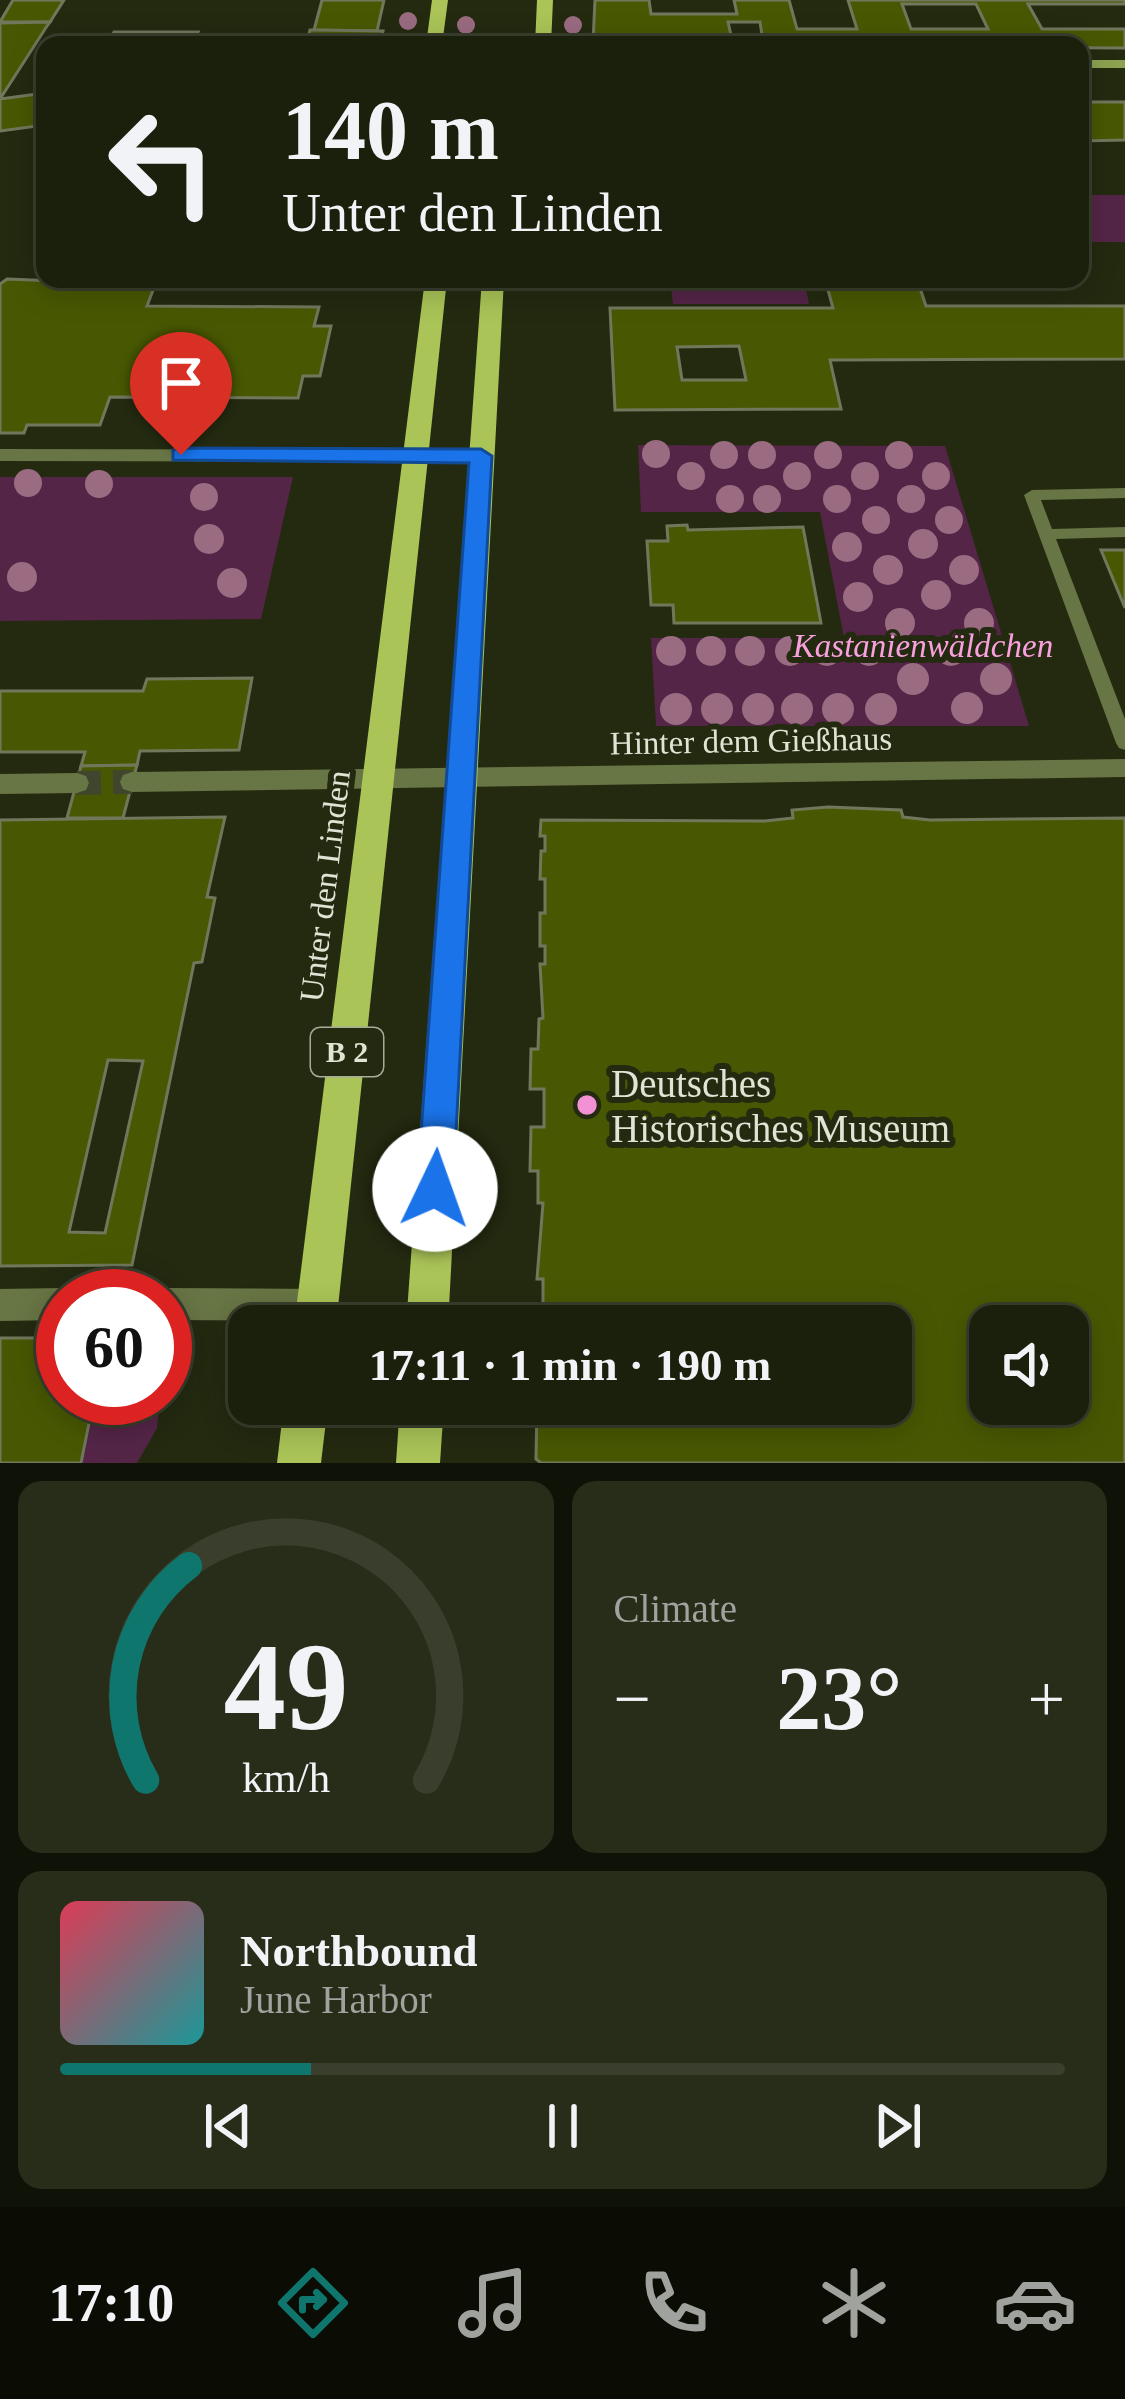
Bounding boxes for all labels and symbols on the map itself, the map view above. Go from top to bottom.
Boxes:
pin [130,332,232,455]
park label: Kastanienwäldchen [792,628,1053,664]
street label: Hinter dem Gießhaus [610,721,892,761]
street label: Unter den Linden [293,768,357,1004]
road number: B 2 [311,1028,383,1076]
place label: Deutsches Historisches Museum [611,1062,950,1150]
marker: Deutsches Historisches Museum [574,1092,600,1118]
position arrow [372,1126,498,1252]
speed limit sign: 60 [36,1269,192,1425]

